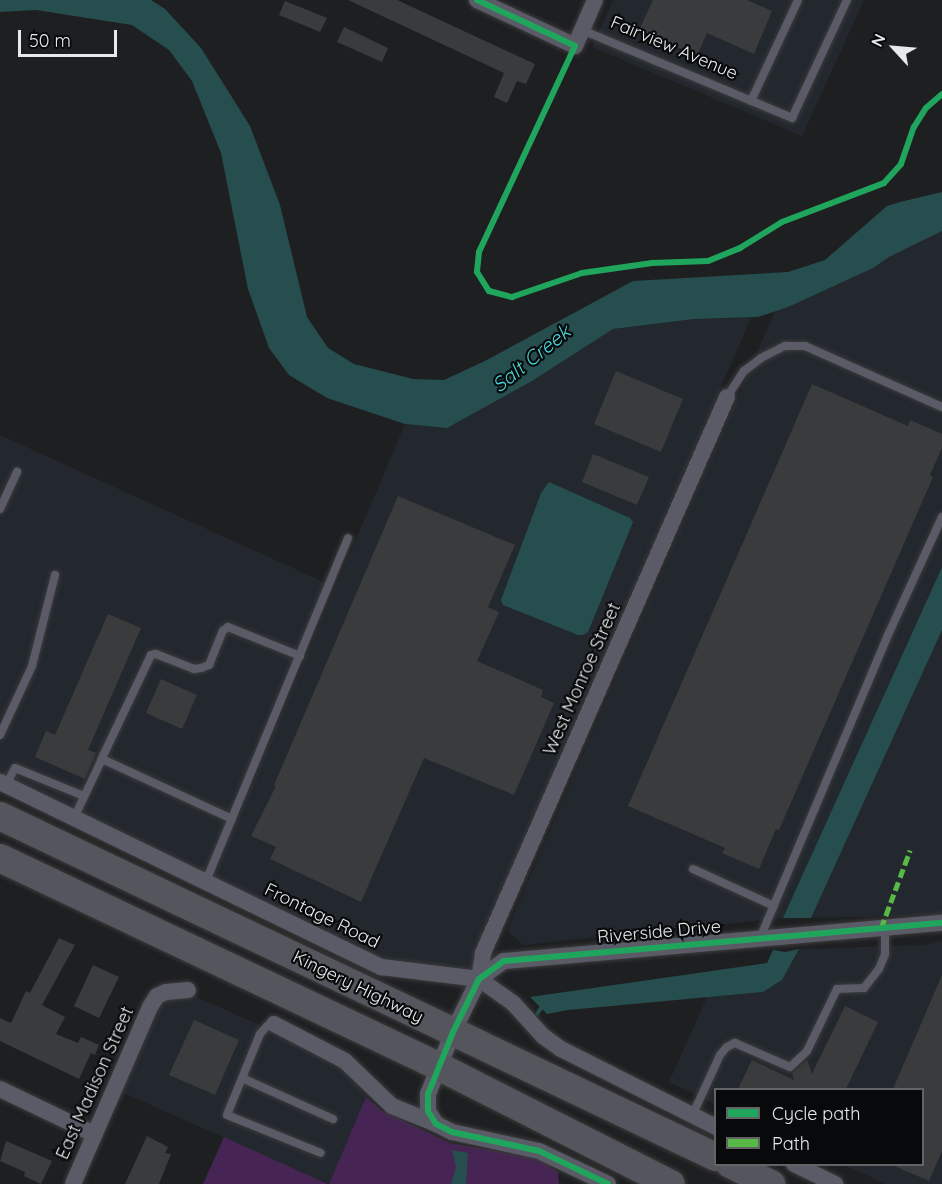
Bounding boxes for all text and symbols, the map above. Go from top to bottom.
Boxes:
street label: Fairview Avenue [607,11,741,85]
scale bar [21,18,120,56]
north arrow [864,18,924,78]
text: 50 m [29,29,71,52]
text: N [866,30,889,50]
water label: Salt Creek [487,319,575,397]
street label: West Monroe Street [539,599,625,759]
street label: Frontage Road [261,879,383,953]
street label: Riverside Drive [596,916,722,948]
street label: Kingery Highway [289,946,427,1028]
street label: East Madison Street [52,1003,138,1163]
legend [714,1088,924,1166]
text: Cycle path [772,1102,860,1125]
text: Path [772,1132,810,1155]

